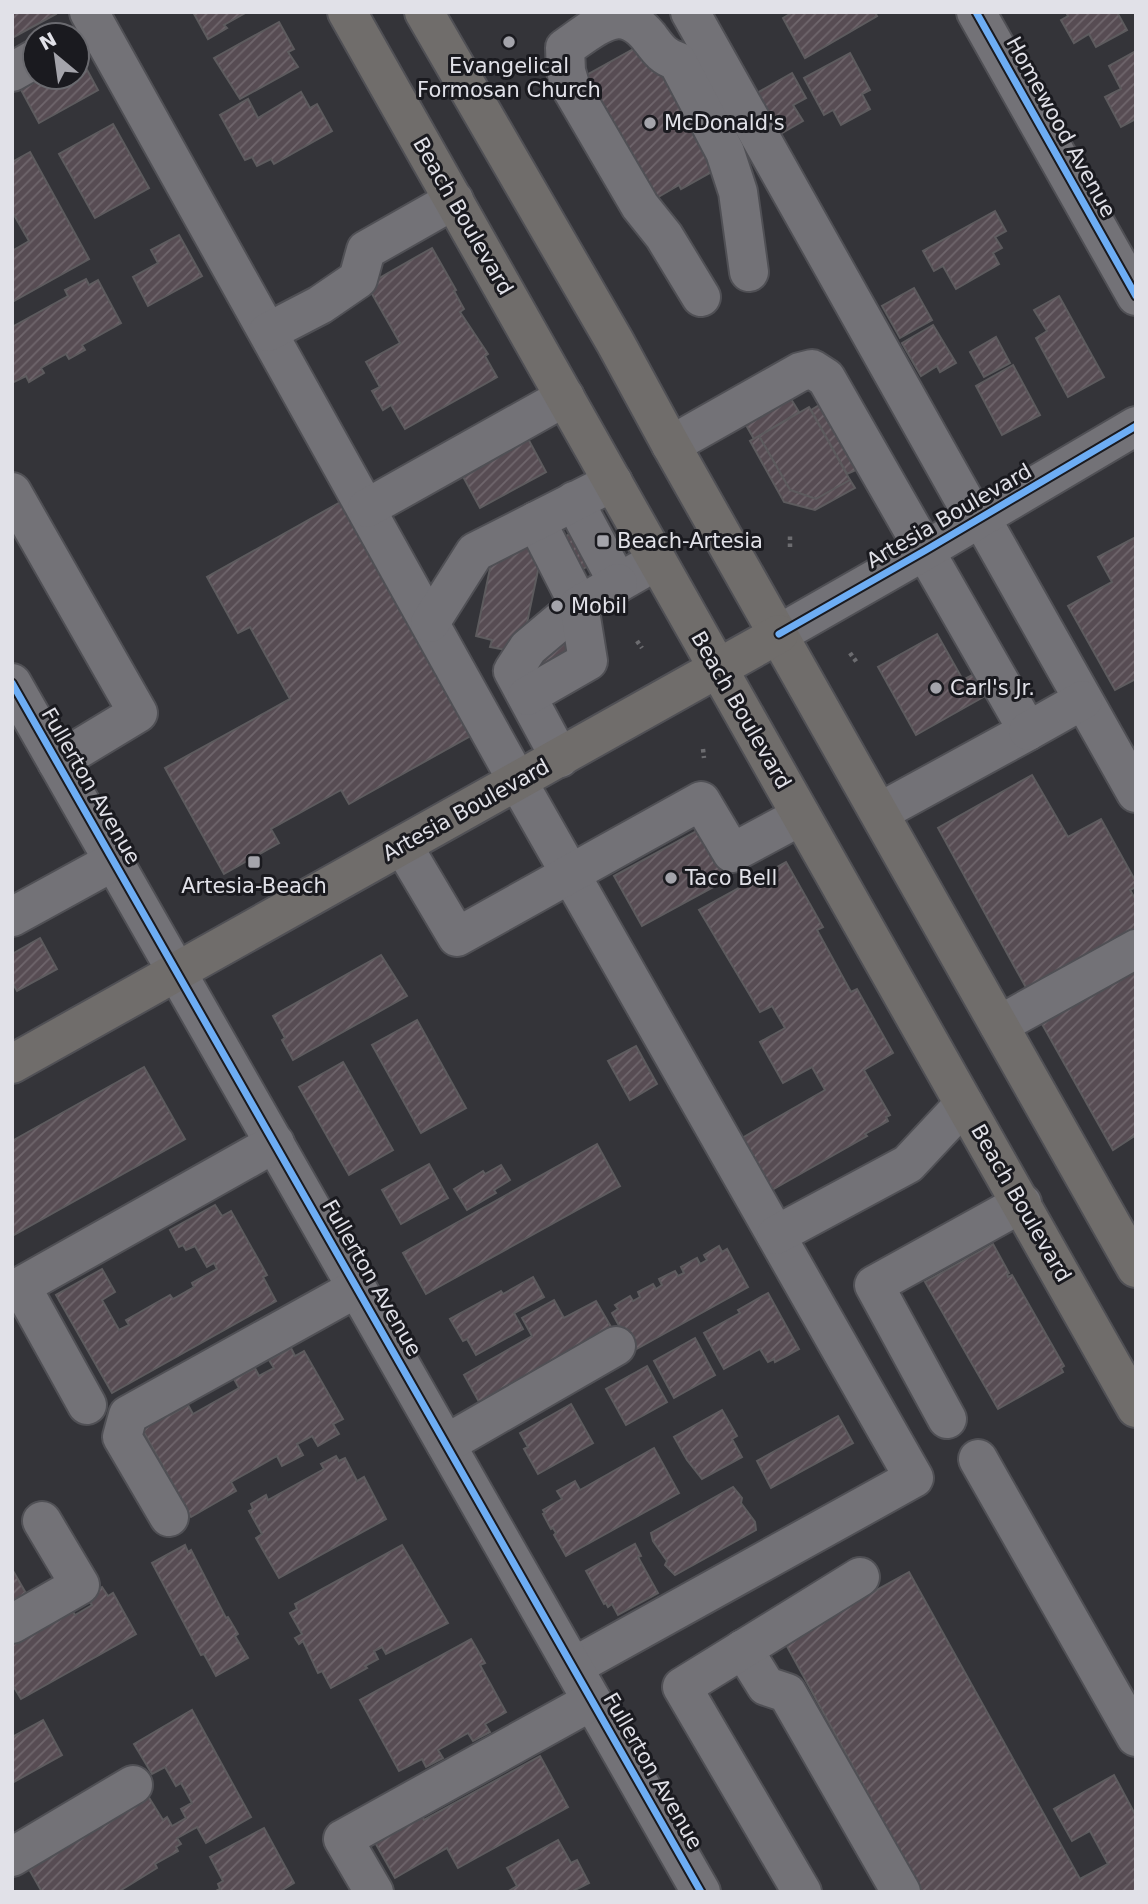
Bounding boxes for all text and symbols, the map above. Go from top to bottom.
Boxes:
north arrow [21,21,91,91]
text: N [35,28,60,55]
street label: Homewood Avenue [1001,32,1121,222]
marker: Evangelical Formosan Church [501,34,517,50]
place label: Evangelical Formosan Church [417,54,601,102]
place label: McDonald's [664,111,785,135]
marker: McDonald's [642,115,658,131]
street label: Beach Boulevard [408,133,518,299]
street label: Artesia Boulevard [862,459,1036,573]
place label: Beach-Artesia [617,529,763,553]
marker: Beach-Artesia [595,533,611,549]
place label: Mobil [571,594,627,618]
marker: Mobil [549,598,565,614]
street label: Beach Boulevard [686,627,796,793]
place label: Carl's Jr. [950,676,1035,700]
marker: Carl's Jr. [928,680,944,696]
street label: Fullerton Avenue [36,704,146,868]
street label: Artesia Boulevard [379,754,553,866]
marker: Artesia-Beach [246,854,262,870]
place label: Taco Bell [684,866,777,890]
marker: Taco Bell [663,870,679,886]
place label: Artesia-Beach [181,874,327,898]
street label: Beach Boulevard [966,1120,1076,1286]
street label: Fullerton Avenue [317,1196,427,1360]
street label: Fullerton Avenue [598,1689,708,1853]

